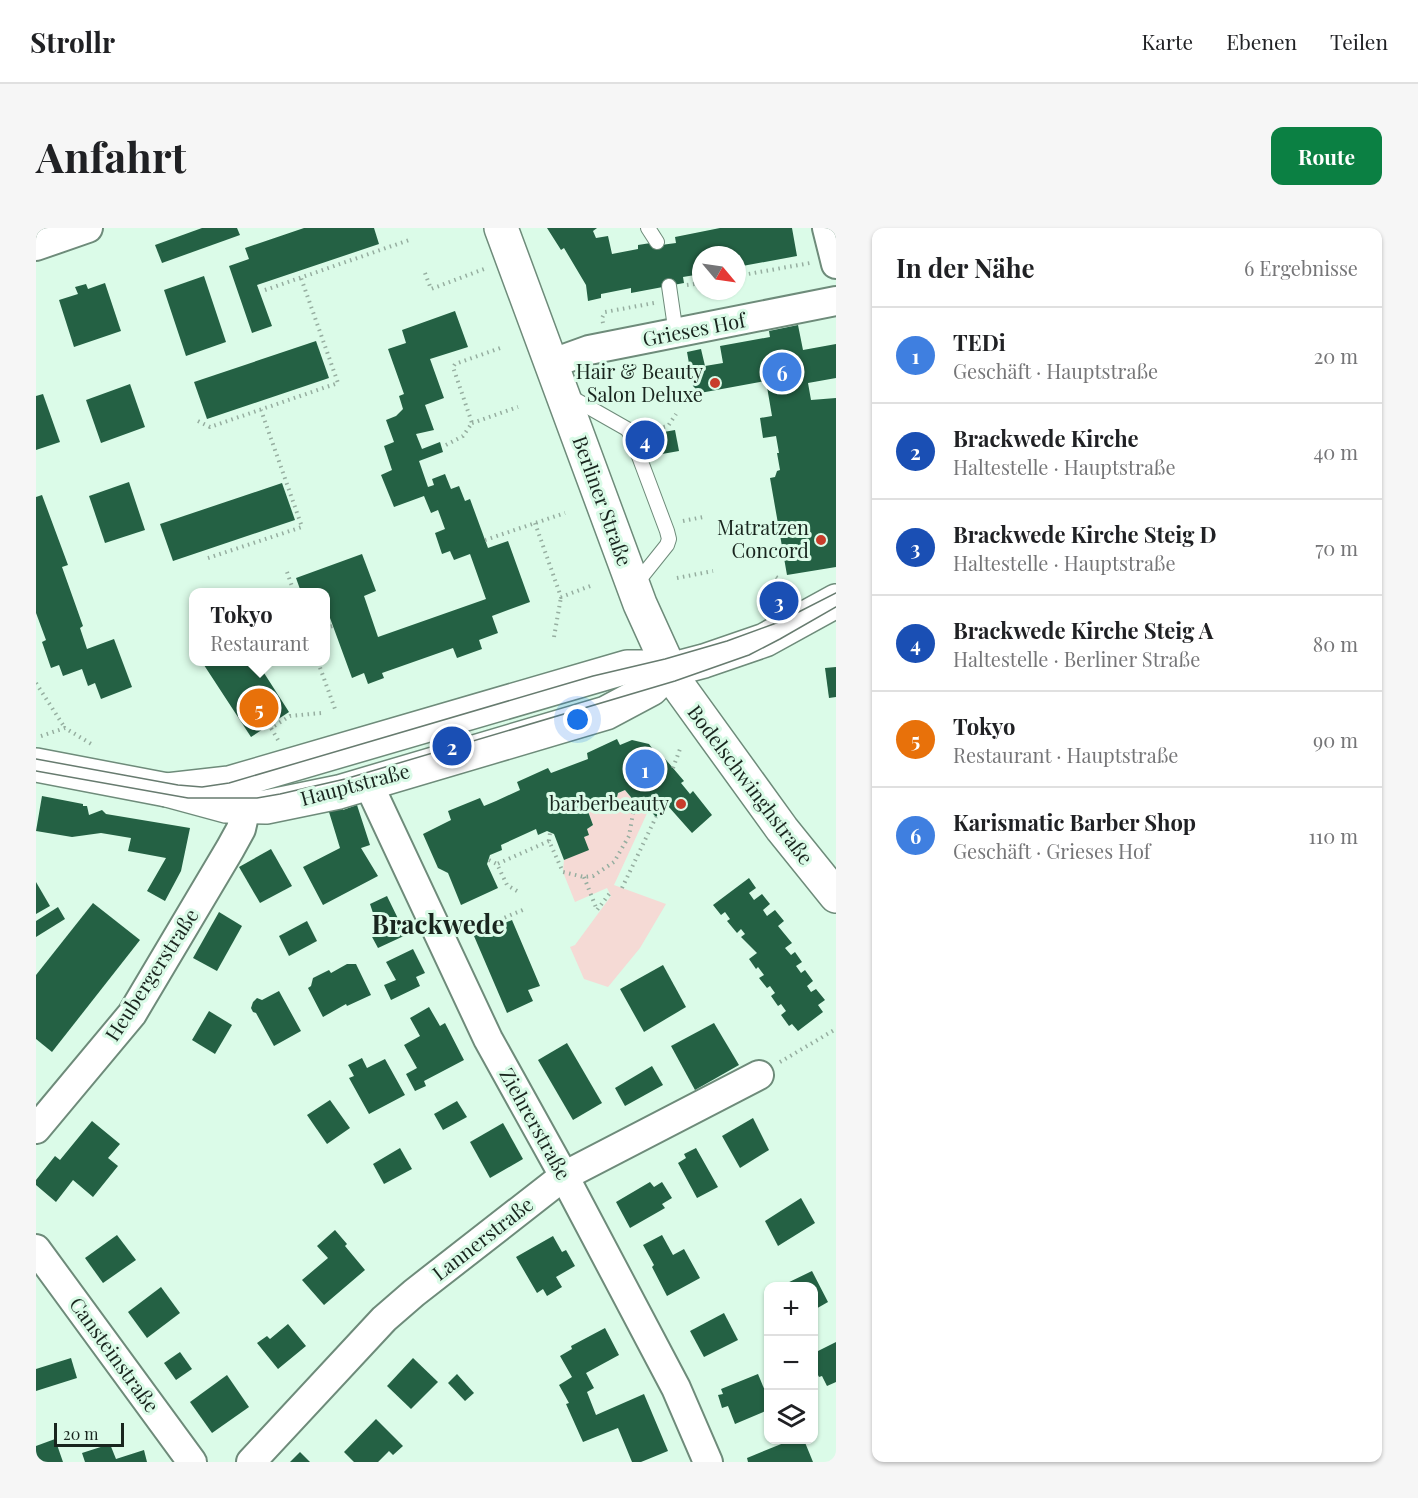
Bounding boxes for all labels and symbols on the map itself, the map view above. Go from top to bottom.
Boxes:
north arrow [692,246,746,300]
street label: Grieses Hof [640,305,749,352]
pin: 6 [762,350,802,394]
place label: Hair & Beauty Salon Deluxe [576,357,703,407]
marker: Hair & Beauty Salon Deluxe [708,376,722,390]
pin: 4 [626,418,664,462]
street label: Berliner Straße [567,432,639,569]
place label: Matratzen Concord [717,513,809,563]
marker: Matratzen Concord [814,533,828,547]
pin: 3 [760,578,798,623]
pin: 5 [240,686,278,730]
street label: Bodelschwinghstraße [682,699,820,869]
your location [563,705,592,734]
pin: 2 [432,724,472,768]
pin: 1 [626,746,664,792]
street label: Hauptstraße [297,756,412,811]
place label: barberbeauty [549,789,669,816]
marker: barberbeauty [674,797,688,811]
street label: Heubergerstraße [98,903,204,1046]
district label: Brackwede [372,906,504,941]
street label: Ziehrerstraße [494,1063,578,1184]
street label: Lannerstraße [426,1190,538,1286]
street label: Cansteinstraße [64,1291,166,1417]
scale bar [54,1420,124,1448]

